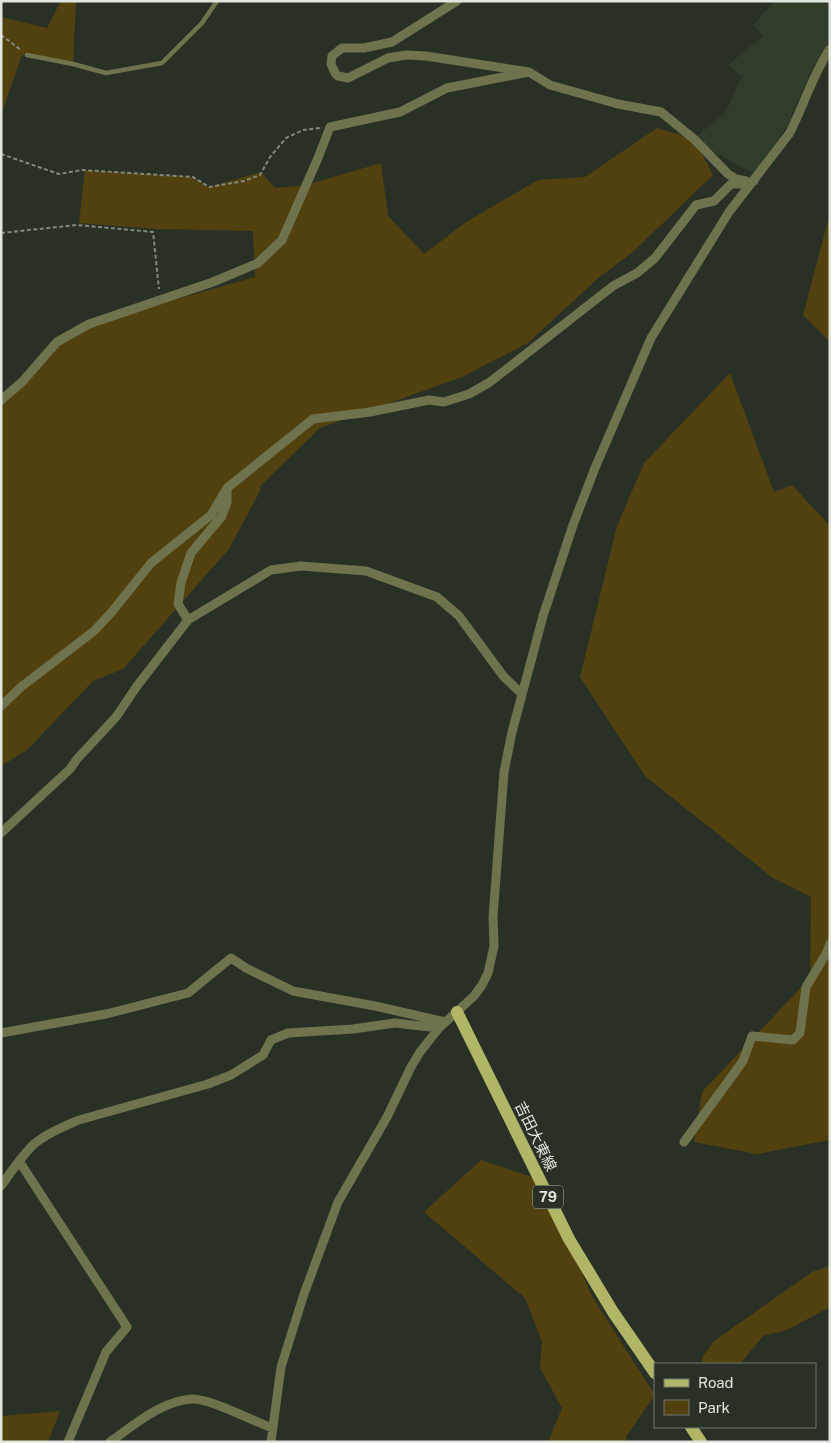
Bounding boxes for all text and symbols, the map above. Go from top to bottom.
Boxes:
street label: 吉田大東線 [512,1099,560,1173]
road number: 79 [533,1186,563,1208]
legend [654,1363,816,1428]
text: Road [698,1374,734,1391]
text: Park [698,1399,730,1416]

